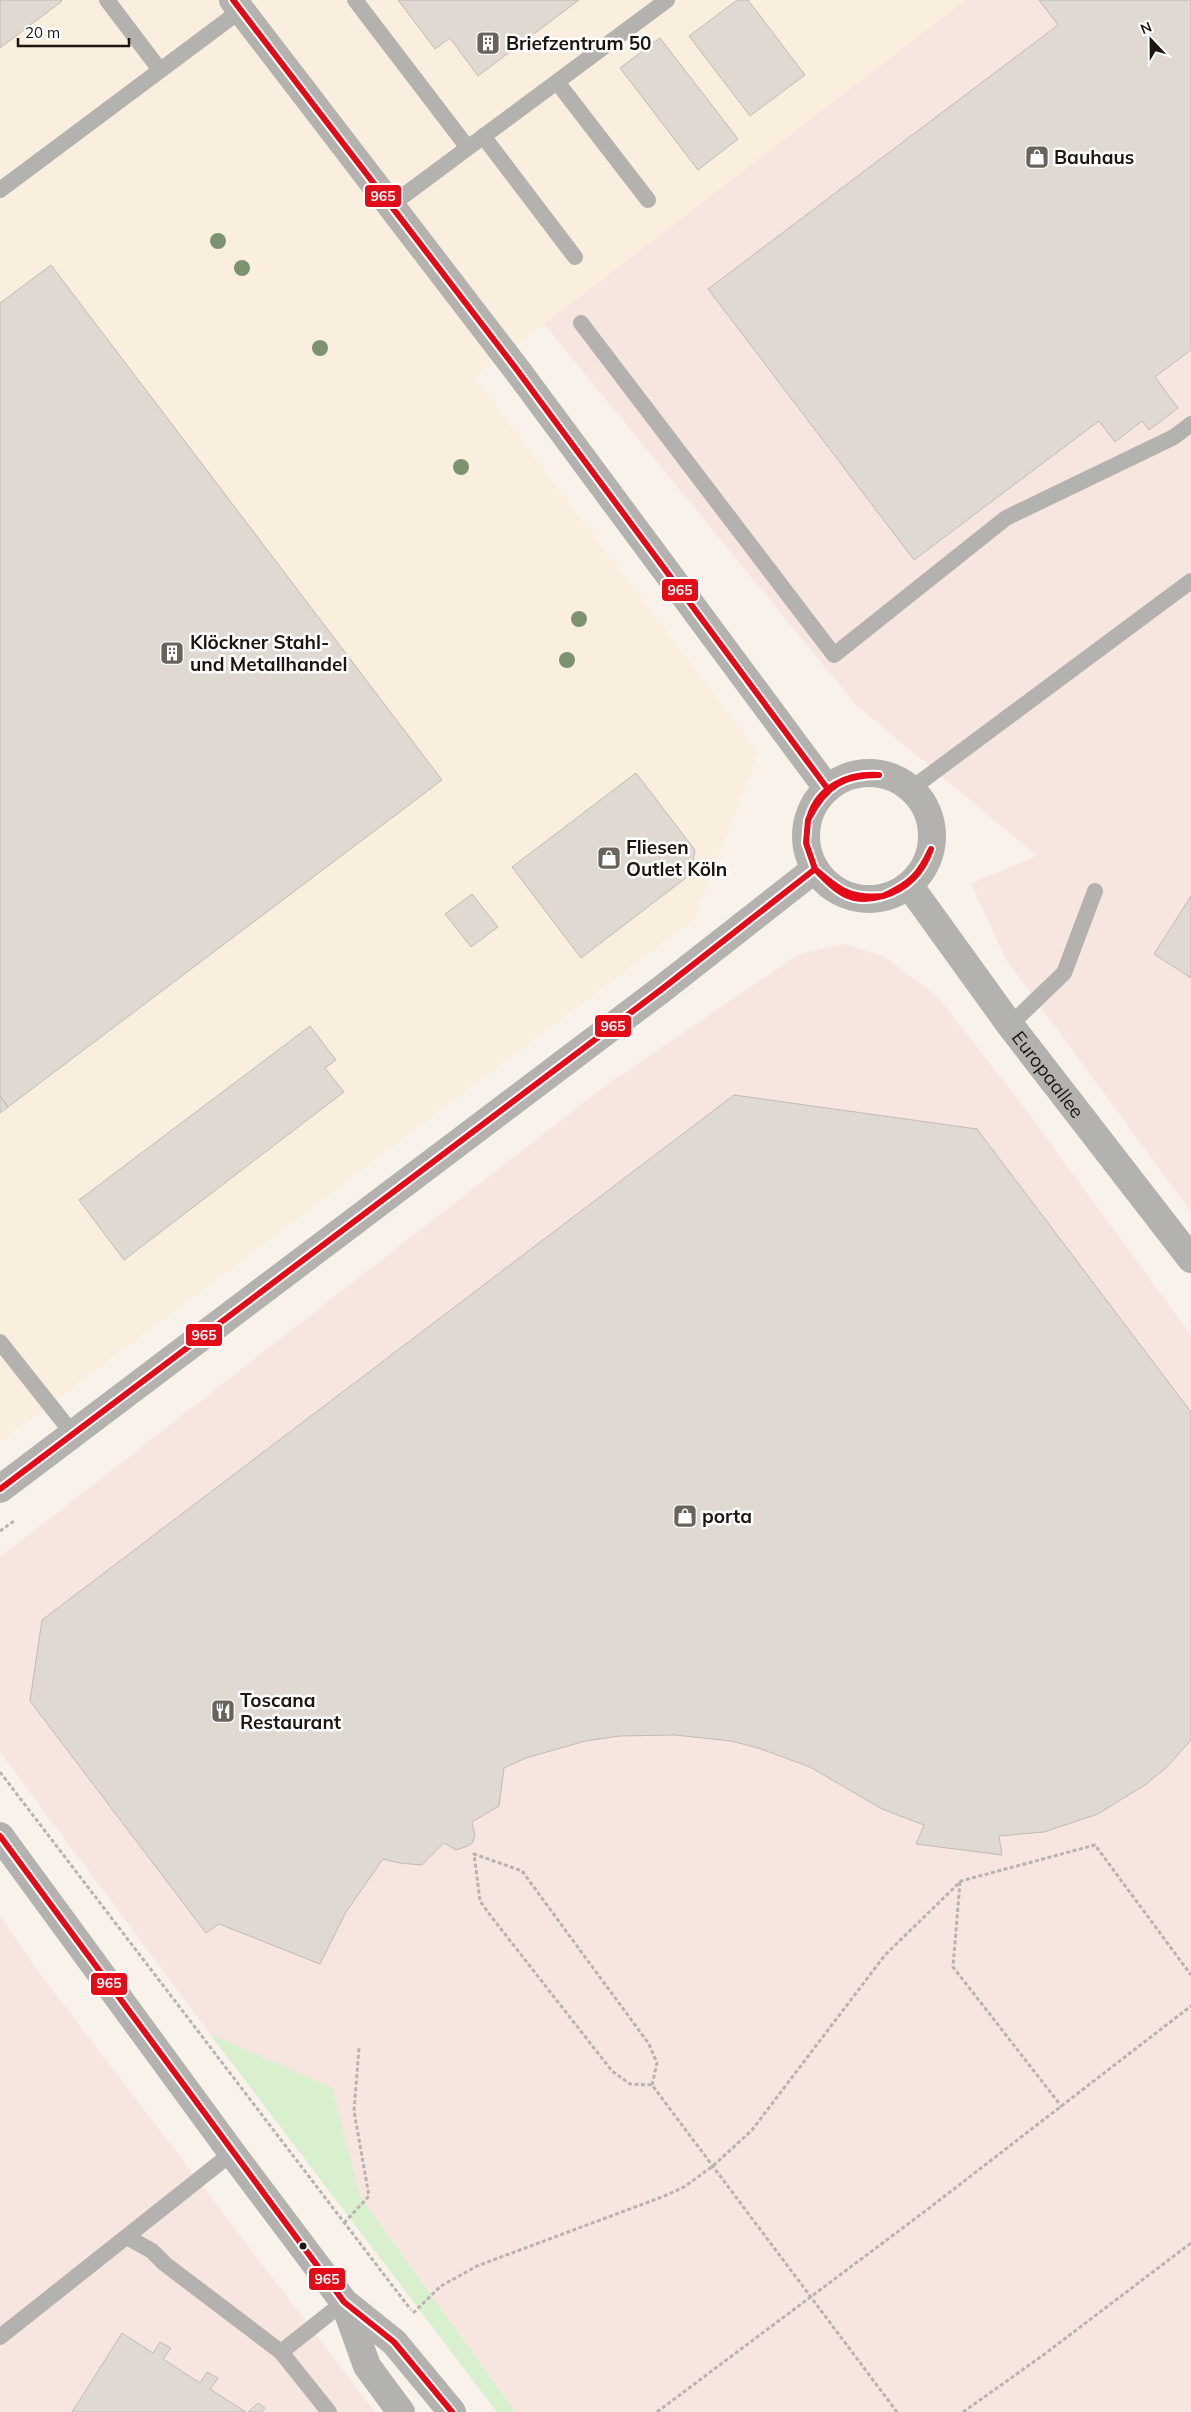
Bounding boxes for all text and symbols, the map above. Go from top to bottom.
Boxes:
scale bar [18,15,129,47]
north arrow [1126,15,1176,65]
text: N [1138,18,1154,38]
text: 20 m [25,23,60,42]
building icon: Briefzentrum 50 [475,30,501,56]
place label: Briefzentrum 50 [506,31,651,55]
shop icon: Bauhaus [1024,144,1050,170]
place label: Bauhaus [1054,145,1134,169]
line badge: 965 [364,184,402,208]
text: 965 [370,187,396,205]
line badge: 965 [661,578,699,602]
text: 965 [667,581,693,599]
place label: Klöckner Stahl- und Metallhandel [190,630,347,676]
building icon: Klöckner Stahl- und Metallhandel [159,640,185,666]
place label: Fliesen Outlet Köln [626,835,727,881]
shop icon: Fliesen Outlet Köln [596,845,622,871]
line badge: 965 [594,1014,632,1038]
text: 965 [600,1017,626,1035]
street label: Europaallee [1007,1026,1089,1123]
line badge: 965 [185,1323,223,1347]
text: 965 [191,1326,217,1344]
shop icon: porta [672,1503,698,1529]
place label: porta [702,1504,752,1528]
place label: Toscana Restaurant [240,1688,341,1734]
restaurant icon: Toscana Restaurant [210,1698,236,1724]
line badge: 965 [90,1972,128,1996]
text: 965 [96,1974,122,1992]
unlabelled marker [298,2241,308,2251]
line badge: 965 [308,2267,346,2291]
text: 965 [314,2270,340,2288]

